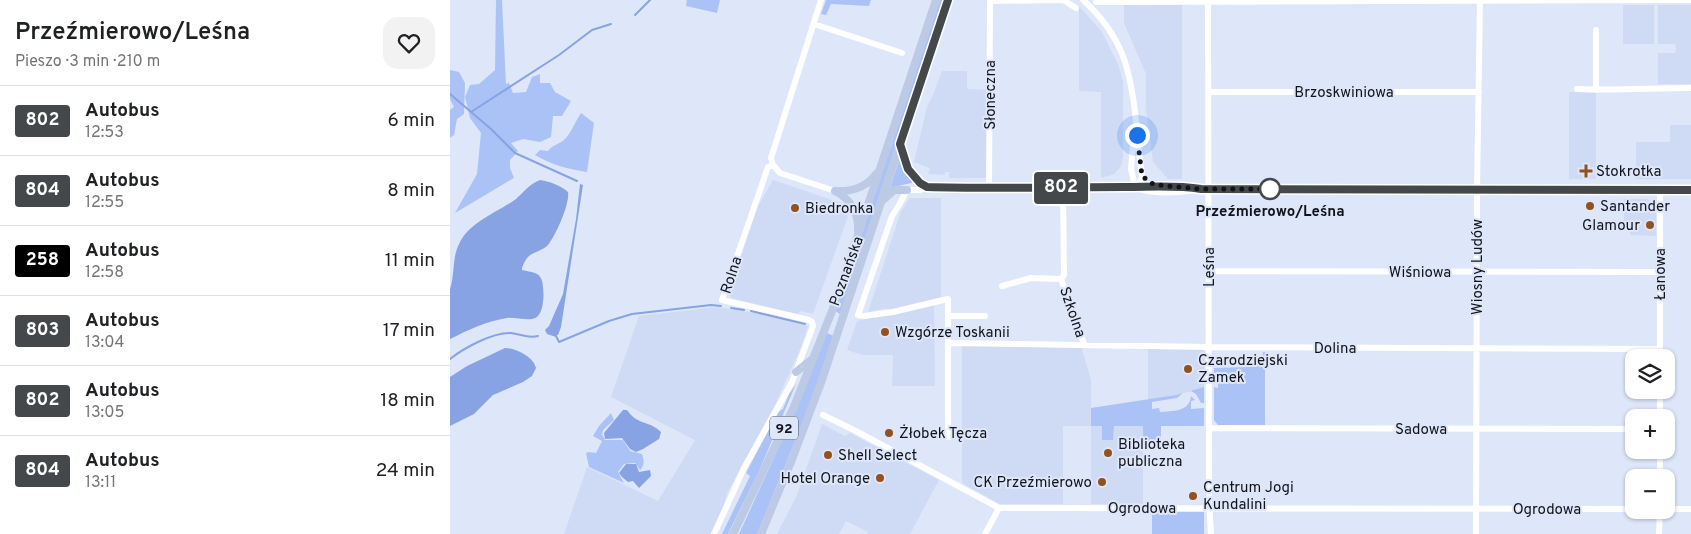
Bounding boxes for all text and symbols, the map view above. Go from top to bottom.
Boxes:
button: heart [383,17,435,69]
text: Przeźmierowo/Leśna [15,18,250,48]
text: Pieszo · 3 min · 210 m [15,52,160,72]
street label: Słoneczna [982,60,1001,130]
street label: Brzoskwiniowa [1294,84,1394,103]
text: Autobus [85,99,160,123]
text: 802 [26,109,59,132]
text: 6 min [388,109,435,133]
text: 12:53 [85,123,124,143]
your location [1125,123,1150,148]
place label: Stokrotka [1596,163,1661,182]
marker: Stokrotka [1580,165,1592,177]
text: Autobus [85,169,160,193]
line badge: 802 [1032,172,1090,204]
text: 802 [1044,176,1078,199]
marker: Przeźmierowo/Leśna [1259,178,1281,200]
text: 804 [25,179,60,202]
text: 8 min [387,179,435,203]
text: 12:55 [85,193,124,213]
place label: Santander [1600,198,1670,217]
place label: Biedronka [805,200,873,219]
marker: Santander [1584,200,1596,212]
marker: Biedronka [789,202,801,214]
place label: Przeźmierowo/Leśna [1195,203,1345,222]
place label: Glamour [1582,217,1640,236]
street label: Wiosny Ludów [1469,219,1488,315]
marker: Glamour [1644,219,1656,231]
street label: Poznańska [826,234,869,309]
text: Autobus [85,239,160,263]
street label: Leśna [1201,247,1220,287]
street label: Łanowa [1652,248,1671,300]
text: 258 [26,249,59,272]
text: 11 min [385,249,435,273]
street label: Rolna [717,254,747,297]
text: 12:58 [85,263,124,283]
street label: Wiśniowa [1389,264,1451,283]
street label: Szkolna [1054,284,1089,341]
text: Autobus [85,309,160,333]
text: 803 [26,319,59,342]
text: 17 min [383,319,435,343]
place label: Wzgórze Toskanii [895,324,1010,343]
marker: Wzgórze Toskanii [879,326,891,338]
text: 13:04 [85,333,124,353]
street label: Dolina [1314,340,1356,359]
map controls [1625,349,1675,519]
button: layers [1625,349,1675,399]
place label: Czarodziejski Zamek [1198,352,1288,388]
marker: Czarodziejski Zamek [1182,363,1194,375]
text: Autobus [85,379,160,403]
text: 802 [26,389,59,412]
text: 18 min [380,389,435,413]
text: 13:05 [85,403,124,423]
button: + [1625,409,1675,459]
road number: 92 [770,416,798,439]
street label: Sadowa [1395,421,1447,440]
place label: Żłobek Tęcza [899,424,987,444]
marker: Żłobek Tęcza [883,427,895,439]
place label: Biblioteka publiczna [1118,436,1185,472]
place label: Shell Select [838,447,917,466]
marker: Biblioteka publiczna [1102,447,1114,459]
text: Autobus [85,449,160,473]
marker: Shell Select [822,449,834,461]
text: 804 [25,459,60,482]
text: 24 min [376,459,435,483]
button: − [1625,469,1675,519]
place label: Hotel Orange [780,470,870,489]
marker: Hotel Orange [874,472,886,484]
text: 13:11 [85,473,116,493]
place label: CK Przeźmierowo [974,474,1092,493]
marker: CK Przeźmierowo [1096,476,1108,488]
place label: Centrum Jogi Kundalini [1203,479,1294,515]
marker: Centrum Jogi Kundalini [1187,490,1199,502]
street label: Ogrodowa [1108,500,1176,519]
street label: Ogrodowa [1513,501,1581,520]

